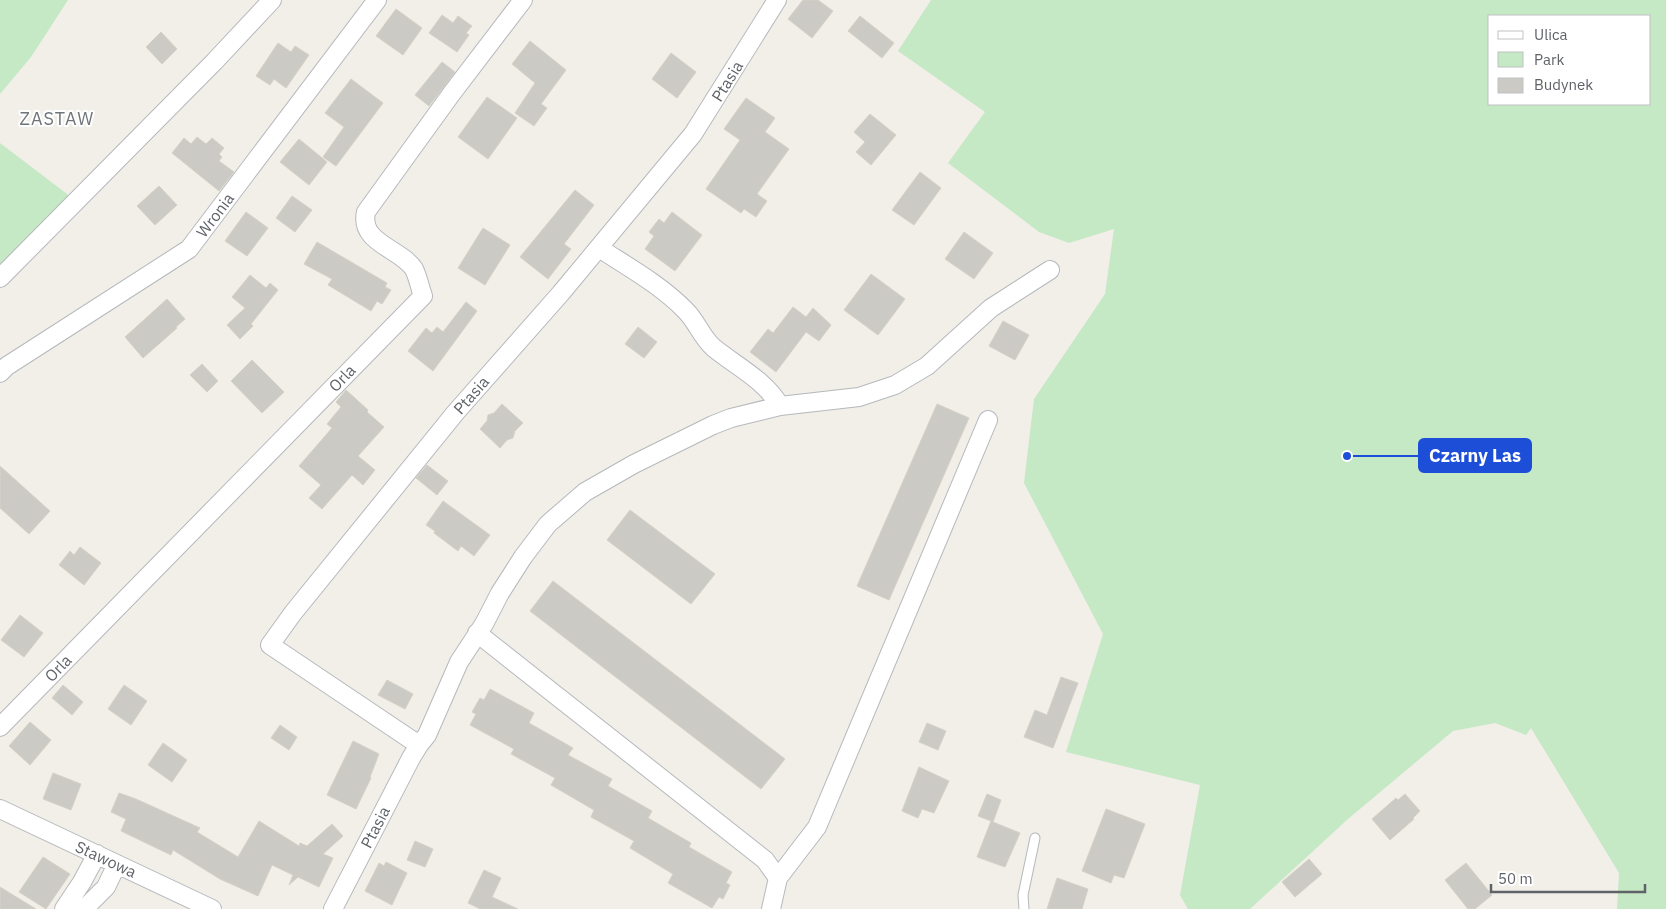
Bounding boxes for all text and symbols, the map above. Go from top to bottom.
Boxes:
legend [1488,15,1651,105]
text: Ulica [1534,25,1568,44]
text: Park [1534,50,1564,69]
street label: Ptasia [707,57,747,105]
text: Budynek [1534,75,1593,94]
district label: ZASTAW [20,107,94,130]
street label: Wronia [192,188,238,241]
street label: Orla [324,360,360,396]
street label: Ptasia [449,371,493,418]
callout: Czarny Las [1419,439,1531,472]
text: Czarny Las [1429,444,1521,467]
street label: Orla [40,650,76,686]
street label: Ptasia [356,802,394,851]
street label: Stawowa [72,836,140,882]
scale bar [1491,862,1645,894]
text: 50 m [1498,869,1533,888]

